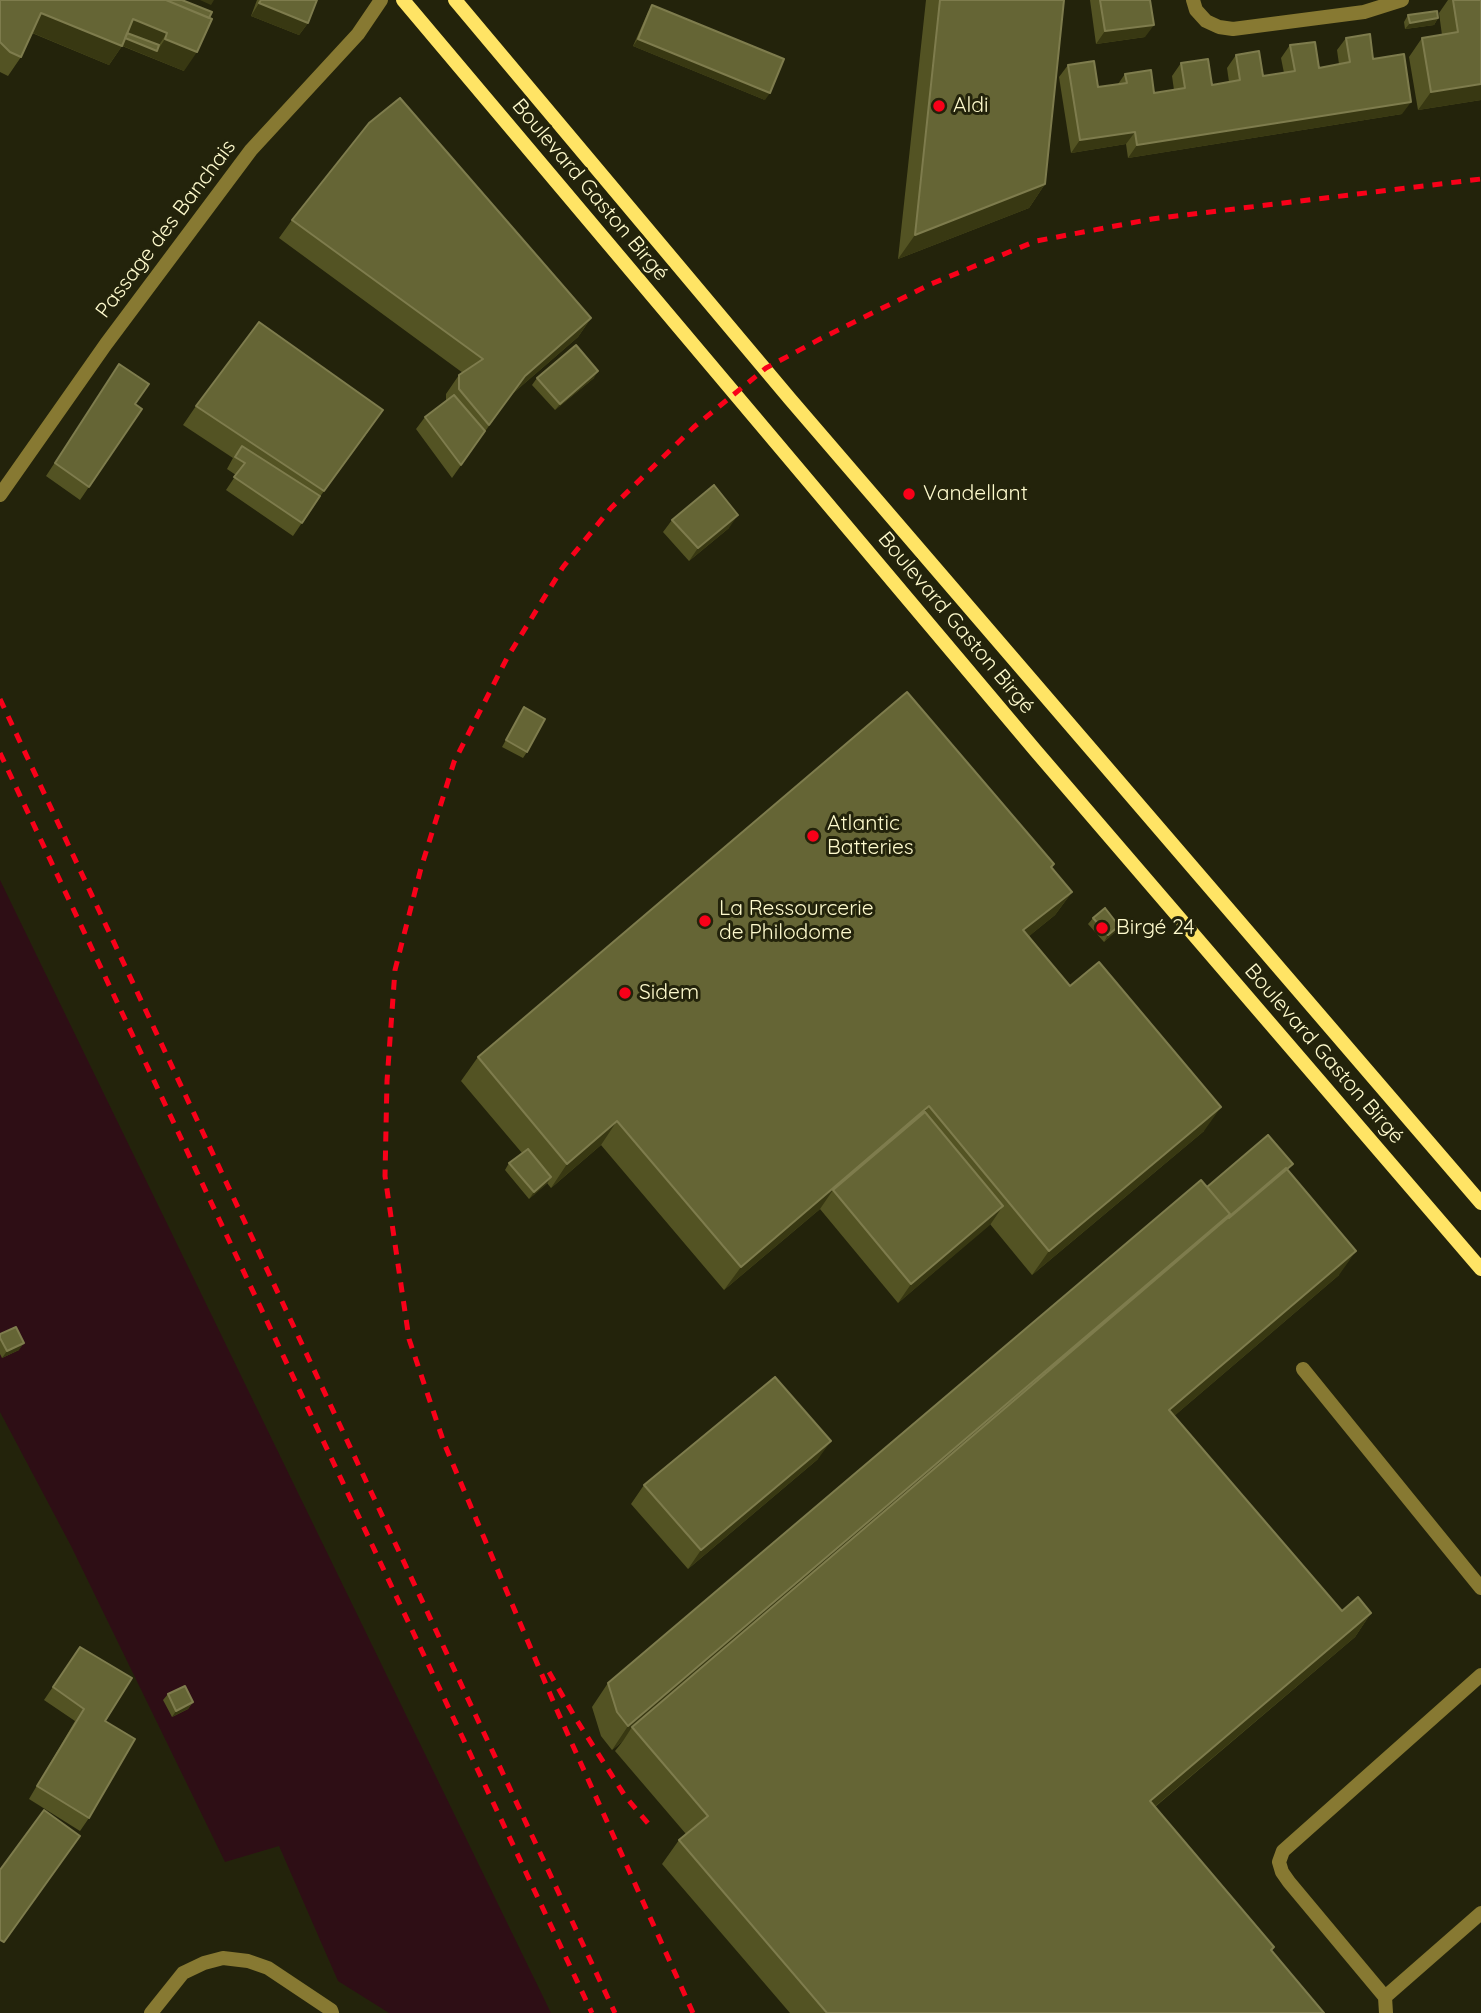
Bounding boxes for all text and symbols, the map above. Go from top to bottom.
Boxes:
place label: Aldi [953,93,988,119]
street label: Boulevard Gaston Birgé [506,94,674,286]
marker: Aldi [931,98,947,114]
street label: Passage des Banchais [91,135,241,323]
place label: Vandellant [923,481,1028,507]
marker: Vandellant [901,486,917,502]
street label: Boulevard Gaston Birgé [872,527,1040,719]
place label: Atlantic Batteries [827,811,914,861]
marker: Atlantic Batteries [805,828,821,844]
place label: La Ressourcerie de Philodome [719,896,874,946]
marker: La Ressourcerie de Philodome [697,913,713,929]
place label: Birgé 24 [1116,915,1195,941]
marker: Birgé 24 [1094,920,1110,936]
street label: Boulevard Gaston Birgé [1239,959,1409,1149]
place label: Sidem [639,980,699,1006]
marker: Sidem [617,985,633,1001]

